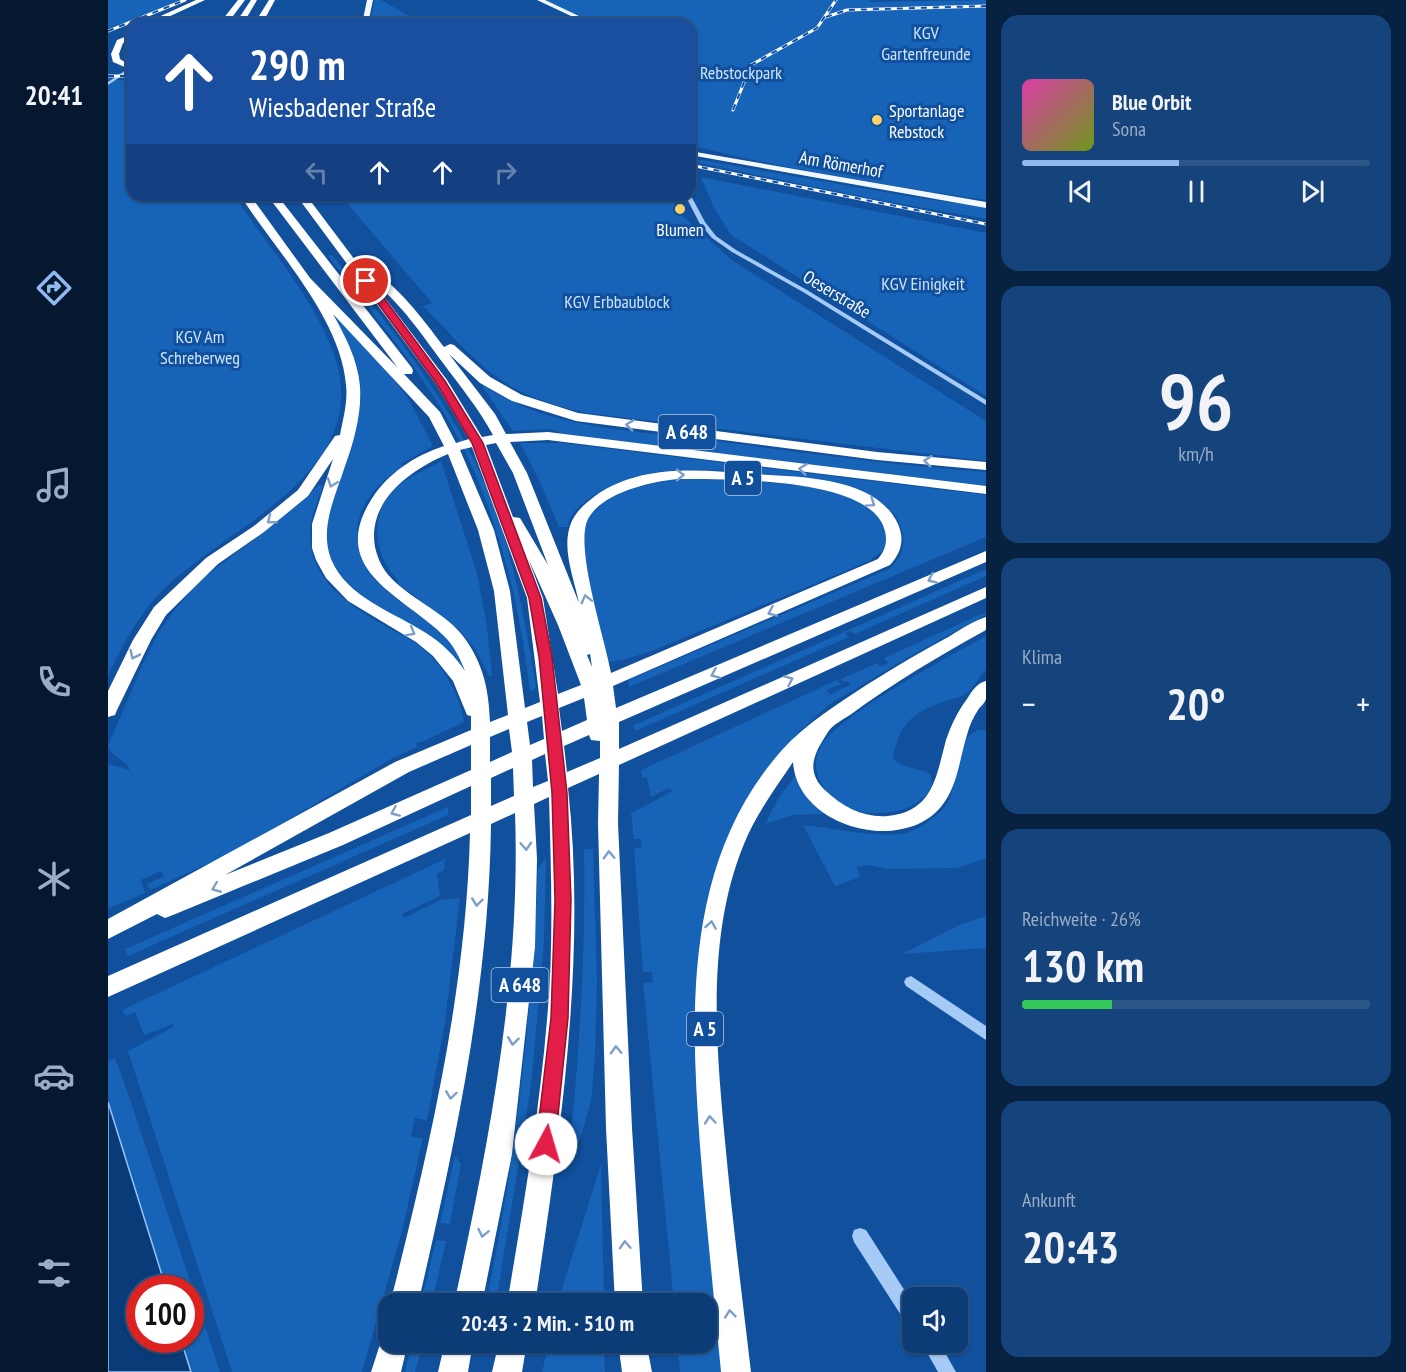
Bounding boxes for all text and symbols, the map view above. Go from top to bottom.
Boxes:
park label: KGV Gartenfreunde [881,21,971,65]
text: 290 m [249,37,346,92]
icon: ahead [150,42,228,120]
park label: Rebstockpark [700,61,782,84]
text: 20:41 [25,78,83,112]
text: Blue Orbit [1112,88,1191,116]
text: Wiesbadener Straße [249,90,436,124]
place label: Sportanlage Rebstock [889,99,964,143]
marker: Sportanlage Rebstock [870,113,884,127]
text: Sona [1112,116,1146,142]
street label: Am Römerhof [798,145,886,183]
icon: left [300,156,333,189]
icon: ahead [363,156,396,189]
icon: ahead [426,156,459,189]
icon: right [489,156,522,189]
icon: previous [1064,175,1097,208]
icon: pause [1180,175,1213,208]
icon: next [1296,175,1329,208]
marker: Blumen [673,202,687,216]
place label: Blumen [656,218,704,241]
pin [340,255,391,306]
icon: arrive [349,264,382,297]
street label: Oeserstraße [799,265,875,323]
icon: directions [33,267,75,309]
park label: KGV Einigkeit [881,272,965,295]
park label: KGV Erbbaublock [564,290,670,313]
park label: KGV Am Schreberweg [160,325,240,369]
text: 96 [1159,351,1233,452]
road number: A 648 [658,415,716,449]
one-way arrow [625,419,635,432]
text: km/h [1178,441,1214,467]
one-way arrow [923,455,932,468]
road number: A 5 [725,461,761,495]
one-way arrow [798,463,807,476]
icon: music [33,464,75,506]
one-way arrow [676,468,685,481]
one-way arrow [326,477,339,488]
one-way arrow [864,496,875,507]
one-way arrow [267,513,278,524]
one-way arrow [928,572,939,584]
one-way arrow [581,594,594,604]
one-way arrow [767,605,778,617]
one-way arrow [405,625,415,636]
text: Klima [1022,644,1062,670]
one-way arrow [130,649,142,660]
icon: phone [33,661,75,703]
one-way arrow [710,667,721,679]
text: 20° [1166,674,1226,732]
one-way arrow [782,676,793,688]
text: − [1022,682,1036,725]
text: + [1356,682,1370,725]
one-way arrow [390,805,401,817]
one-way arrow [520,842,533,851]
one-way arrow [603,851,616,860]
icon: climate [33,858,75,900]
one-way arrow [211,881,222,893]
one-way arrow [471,897,484,906]
text: Reichweite · 26% [1022,906,1141,932]
one-way arrow [705,921,717,930]
text: 130 km [1022,936,1144,994]
road number: A 648 [492,968,548,1002]
road number: A 5 [687,1012,723,1046]
one-way arrow [508,1036,520,1045]
one-way arrow [610,1046,622,1055]
icon: car [33,1055,75,1097]
one-way arrow [446,1091,458,1100]
position arrow [514,1112,578,1176]
one-way arrow [704,1115,717,1124]
text: Ankunft [1022,1187,1076,1213]
text: 20:43 [1022,1217,1119,1275]
one-way arrow [477,1228,490,1238]
one-way arrow [619,1241,632,1250]
icon: filters [33,1252,75,1294]
speed limit sign: 100 [126,1275,204,1353]
map controls [902,1287,968,1353]
button: sound [902,1287,968,1353]
text: 20:43 · 2 Min. · 510 m [461,1309,634,1337]
one-way arrow [724,1309,737,1318]

